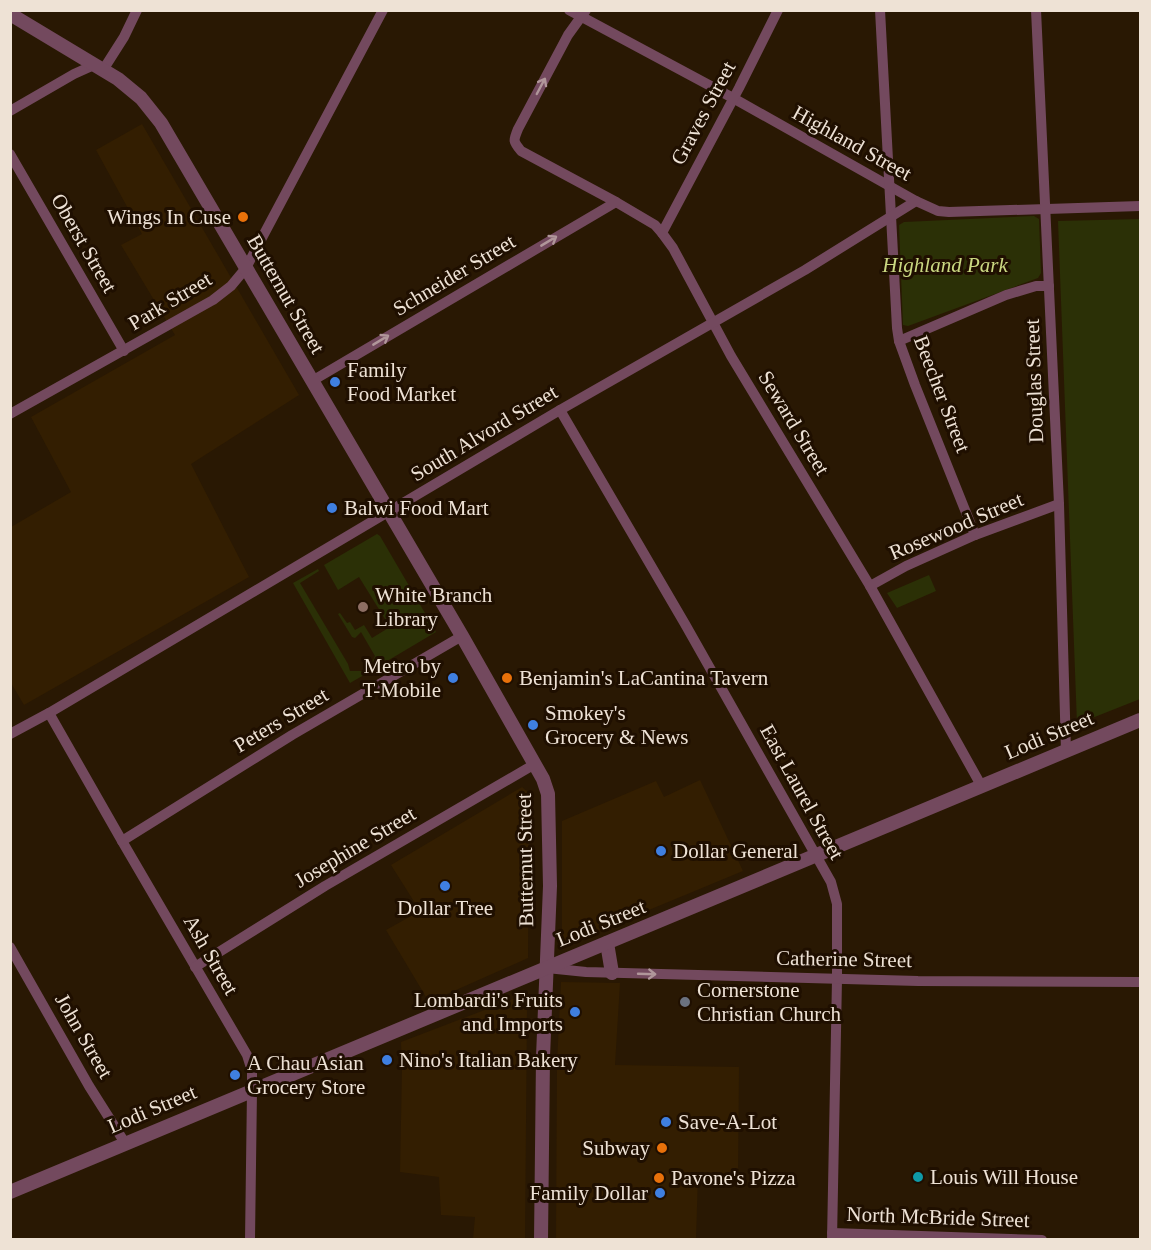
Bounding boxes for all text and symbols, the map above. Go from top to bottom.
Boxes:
street label: Graves Street [666,57,740,169]
one-way arrow [536,78,547,96]
street label: Highland Street [788,100,916,186]
street label: Oberst Street [46,189,122,297]
place label: Wings In Cuse [107,205,231,229]
marker: Wings In Cuse [236,210,250,224]
street label: Schneider Street [389,229,520,321]
street label: Butternut Street [242,230,330,358]
one-way arrow [540,235,557,247]
park label: Highland Park [881,253,1008,277]
street label: Park Street [124,267,216,335]
street label: Douglas Street [1020,318,1048,443]
street label: Beecher Street [909,332,975,456]
one-way arrow [372,334,389,346]
place label: Family Food Market [347,358,456,406]
street label: Seward Street [754,367,835,480]
marker: Family Food Market [328,375,342,389]
street label: South Alvord Street [406,380,562,486]
street label: Rosewood Street [886,487,1027,565]
place label: Balwi Food Mart [344,496,489,520]
marker: Balwi Food Mart [325,501,339,515]
place label: White Branch Library [375,583,493,631]
marker: White Branch Library [356,600,370,614]
place label: Metro by T-Mobile [362,654,441,702]
place label: Benjamin's LaCantina Tavern [519,666,769,690]
marker: Metro by T-Mobile [446,671,460,685]
marker: Benjamin's LaCantina Tavern [500,671,514,685]
street label: Peters Street [230,682,333,757]
place label: Smokey's Grocery & News [545,701,688,749]
street label: Lodi Street [1001,706,1097,764]
marker: Smokey's Grocery & News [526,718,540,732]
street label: East Laurel Street [755,720,849,864]
street label: Butternut Street [512,793,538,927]
street label: Josephine Street [290,801,420,893]
place label: Dollar General [673,839,799,863]
marker: Dollar General [654,844,668,858]
marker: Dollar Tree [438,879,452,893]
street label: Lodi Street [553,894,649,952]
place label: Dollar Tree [397,896,493,920]
street label: Ash Street [179,911,243,999]
street label: Catherine Street [776,946,912,972]
one-way arrow [636,968,656,980]
place label: Cornerstone Christian Church [697,978,842,1026]
place label: Lombardi's Fruits and Imports [414,988,563,1036]
street label: John Street [50,989,118,1083]
marker: Cornerstone Christian Church [678,995,692,1009]
marker: Lombardi's Fruits and Imports [568,1005,582,1019]
place label: Nino's Italian Bakery [399,1048,578,1072]
place label: A Chau Asian Grocery Store [247,1051,365,1099]
marker: Nino's Italian Bakery [380,1053,394,1067]
marker: A Chau Asian Grocery Store [228,1068,242,1082]
street label: Lodi Street [104,1080,200,1138]
place label: Save-A-Lot [678,1110,777,1134]
marker: Save-A-Lot [659,1115,673,1129]
place label: Subway [582,1136,650,1160]
marker: Subway [655,1141,669,1155]
place label: Louis Will House [930,1165,1078,1189]
place label: Pavone's Pizza [671,1166,796,1190]
marker: Louis Will House [911,1170,925,1184]
marker: Pavone's Pizza [652,1171,666,1185]
place label: Family Dollar [530,1181,648,1205]
marker: Family Dollar [653,1186,667,1200]
street label: North McBride Street [846,1202,1030,1232]

